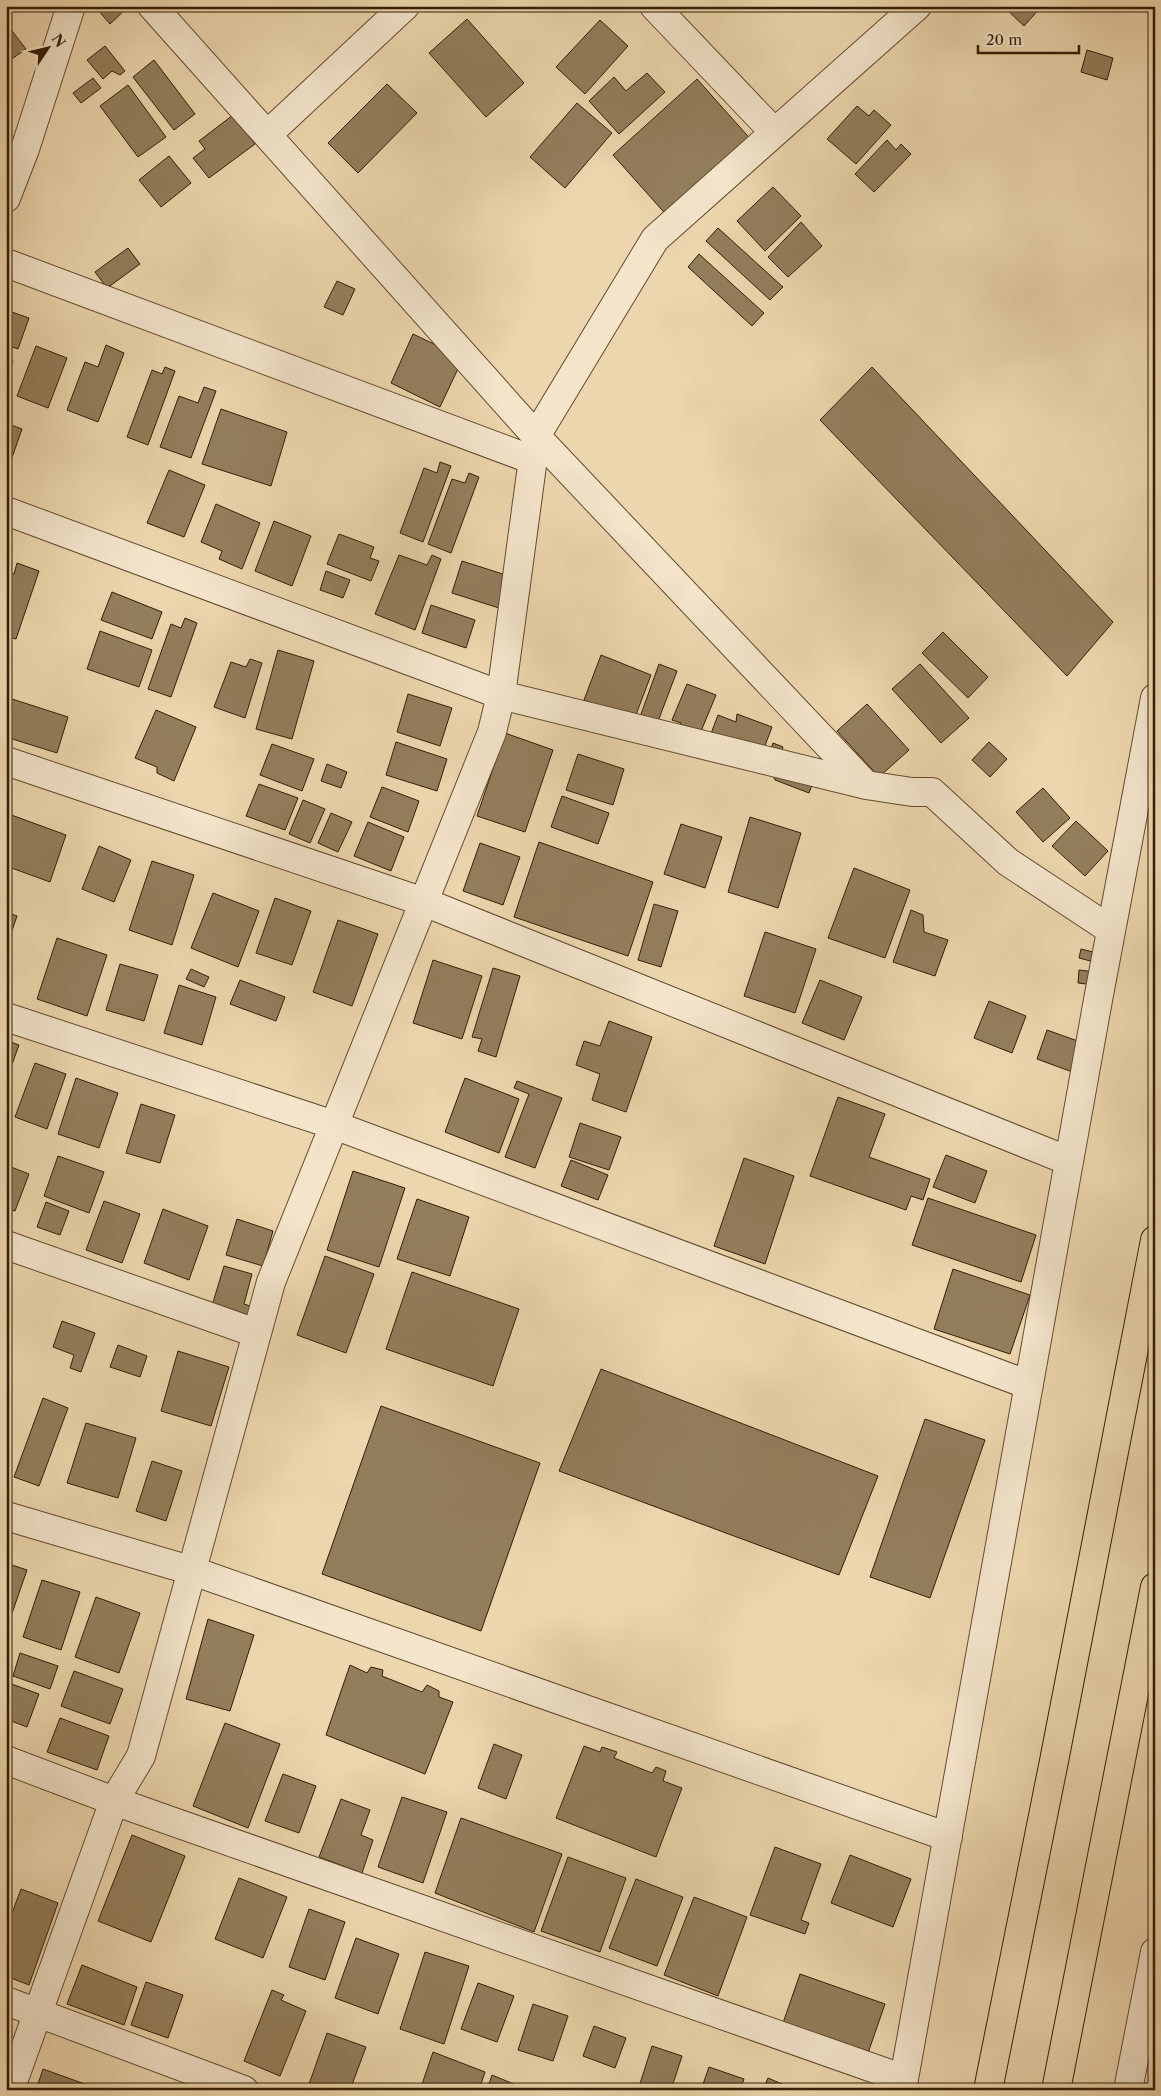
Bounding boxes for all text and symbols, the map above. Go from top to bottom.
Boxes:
north arrow [22,22,72,72]
scale bar [978,22,1080,54]
text: N [48,30,70,51]
text: 20 m [986,30,1022,49]

